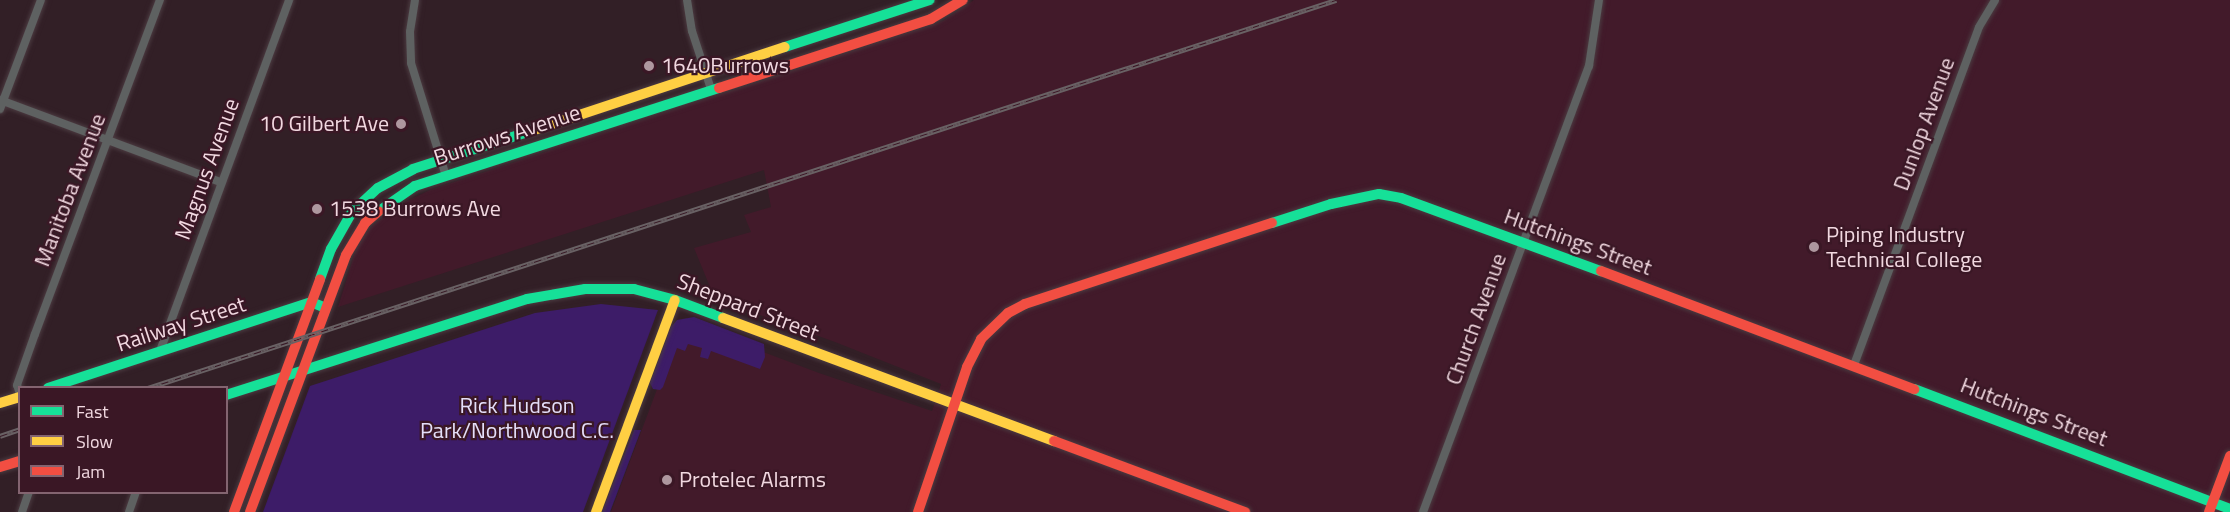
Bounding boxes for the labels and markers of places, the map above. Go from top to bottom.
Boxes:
place label: 1640Burrows [661,53,789,79]
marker: 1640Burrows [642,59,656,73]
place label: 10 Gilbert Ave [259,111,389,137]
marker: 10 Gilbert Ave [394,117,408,131]
place label: 1538 Burrows Ave [329,196,501,222]
marker: 1538 Burrows Ave [310,202,324,216]
place label: Piping Industry Technical College [1826,221,1982,272]
marker: Piping Industry Technical College [1807,240,1821,254]
place label: Protelec Alarms [679,467,826,493]
marker: Protelec Alarms [660,473,674,487]

